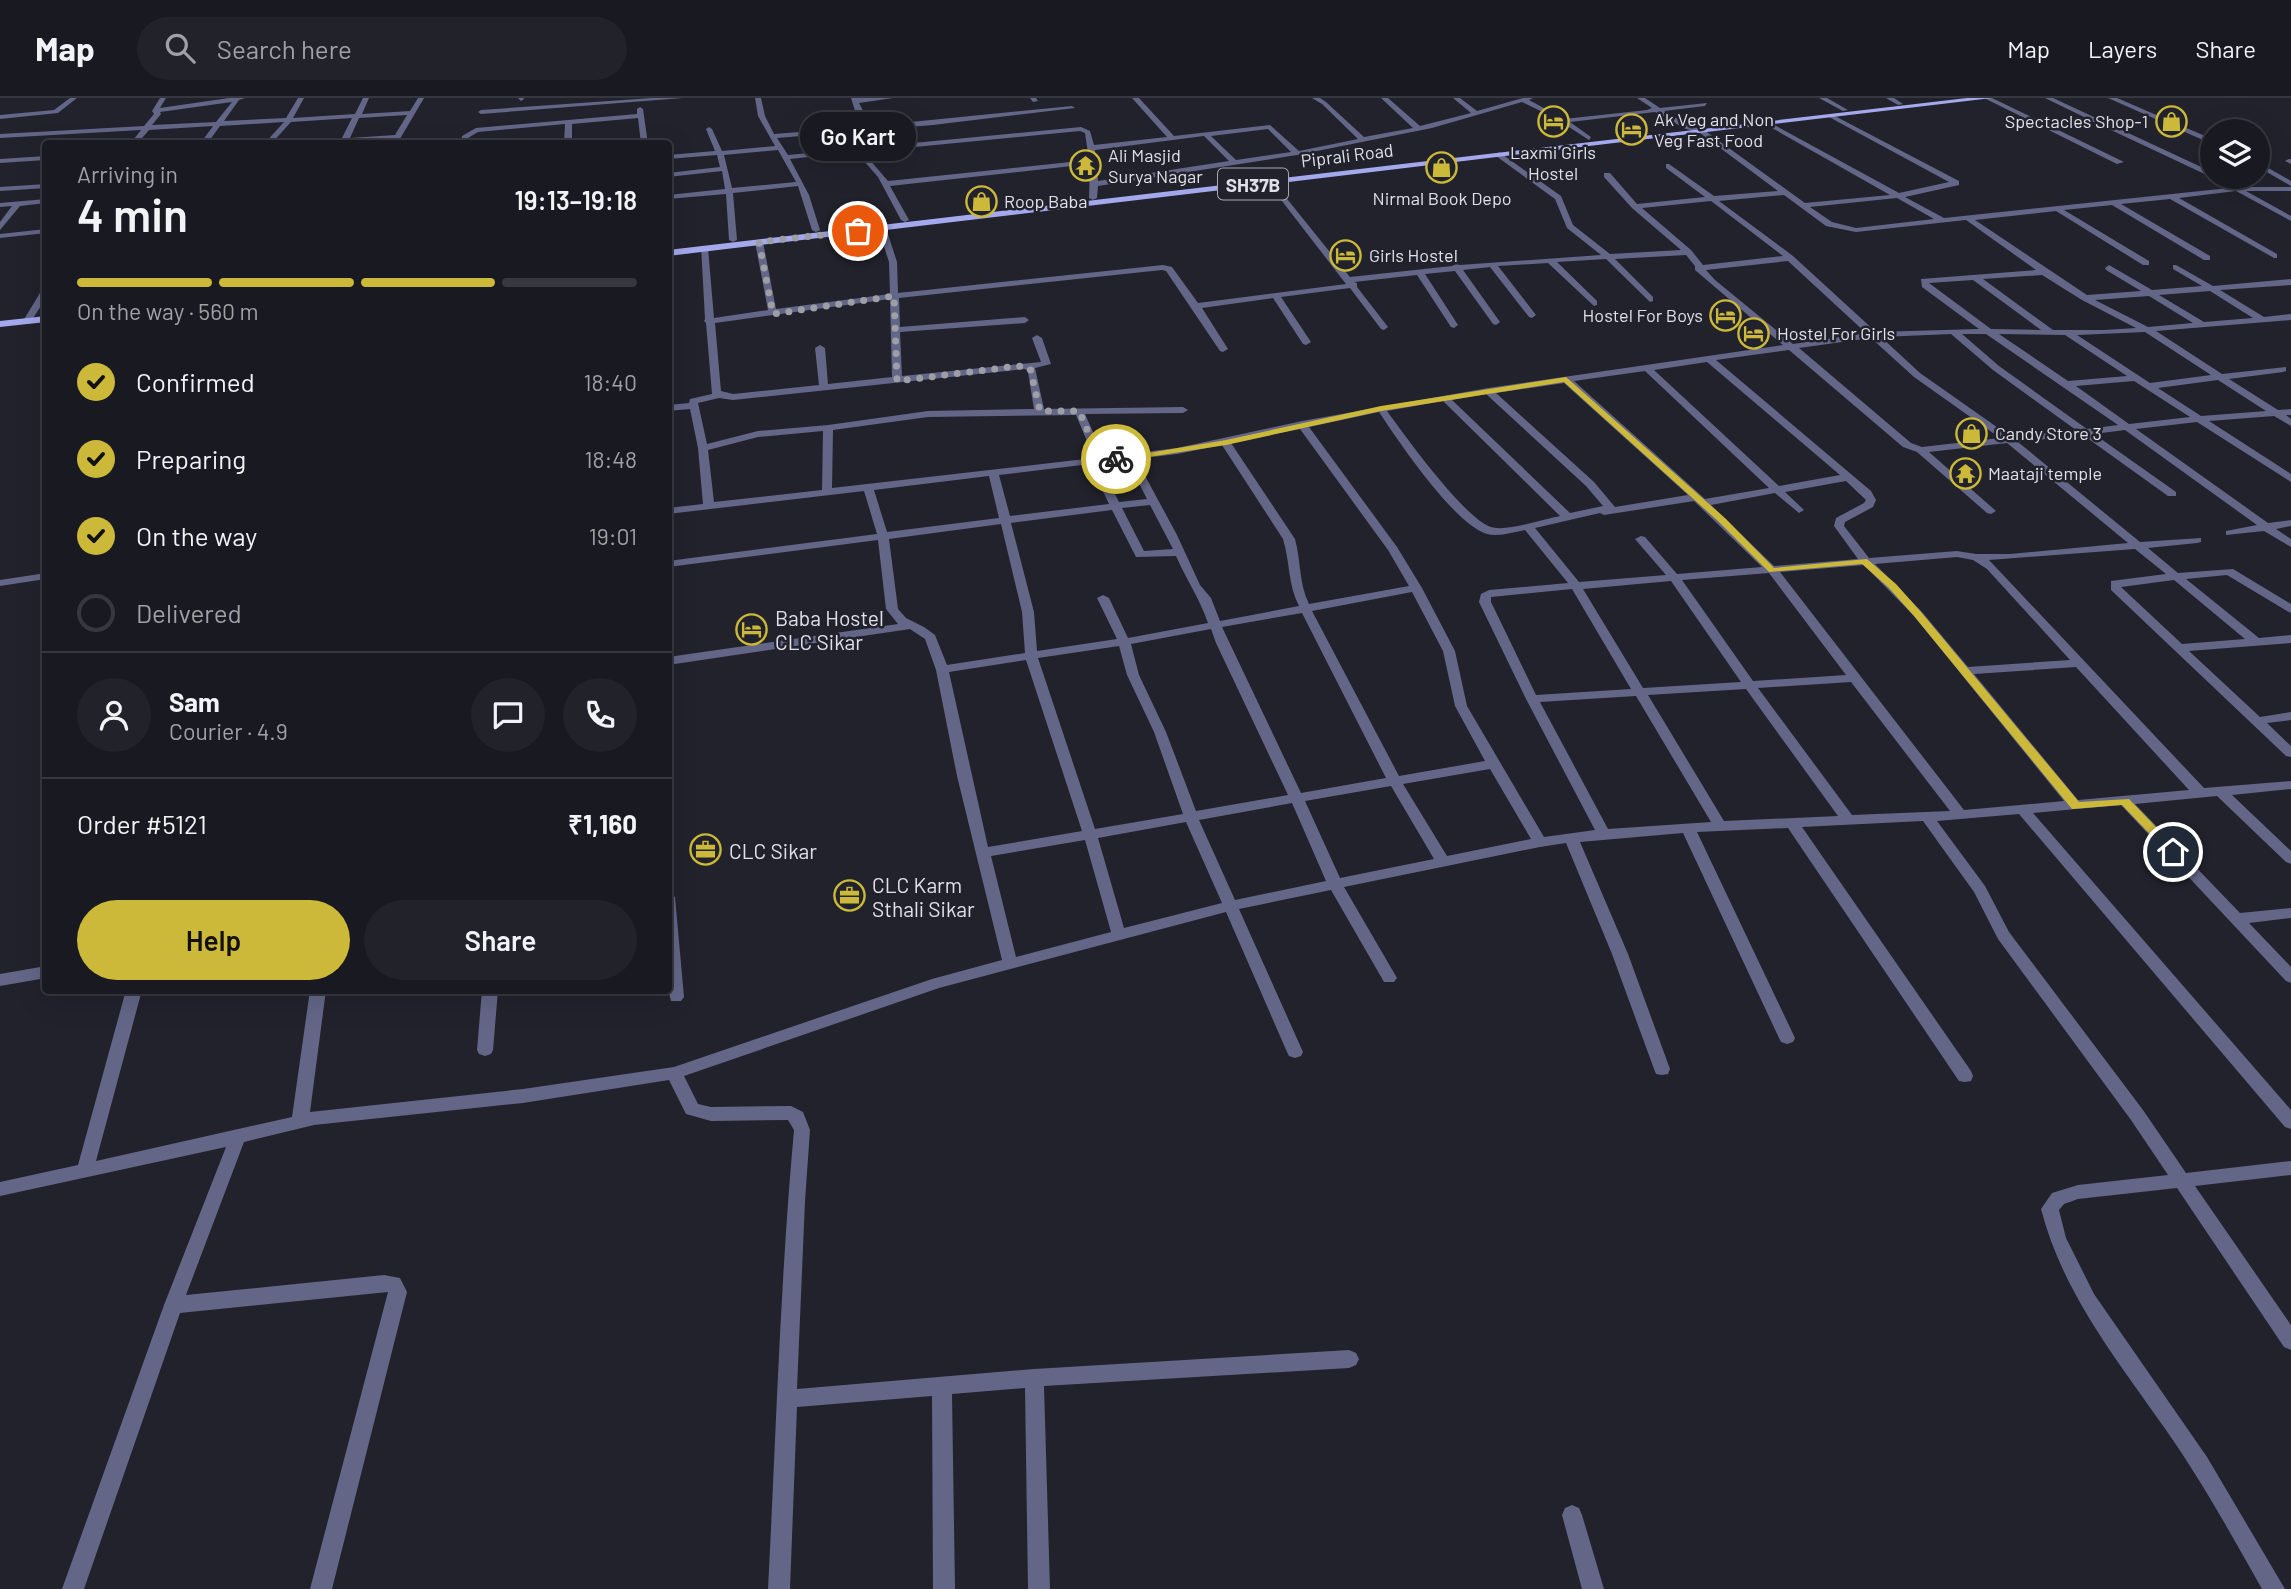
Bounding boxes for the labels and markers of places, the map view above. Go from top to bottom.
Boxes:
hotel icon: Laxmi Girls Hostel [1536,104,1570,138]
shop icon: Spectacles Shop-1 [2154,104,2188,138]
place label: Ak Veg and Non Veg Fast Food [1654,108,1774,151]
place label: Spectacles Shop-1 [2005,110,2148,132]
callout: Go Kart [800,112,916,161]
hotel icon: Ak Veg and Non Veg Fast Food [1614,112,1648,146]
place label: Laxmi Girls Hostel [1510,141,1596,184]
place label: Ali Masjid Surya Nagar [1108,144,1203,187]
temple icon: Ali Masjid Surya Nagar [1068,148,1102,182]
shop icon: Nirmal Book Depo [1425,150,1459,184]
shop icon: Roop Baba [964,184,998,218]
place label: Nirmal Book Depo [1373,187,1512,209]
place label: Roop Baba [1004,190,1088,212]
pin [828,201,888,261]
hotel icon: Girls Hostel [1329,238,1363,272]
place label: Girls Hostel [1369,244,1458,266]
hotel icon: Hostel For Boys [1709,298,1743,332]
place label: Hostel For Boys [1583,304,1703,326]
hotel icon: Hostel For Girls [1737,316,1771,350]
place label: Hostel For Girls [1777,322,1895,344]
shop icon: Candy Store 3 [1955,416,1989,450]
place label: Candy Store 3 [1995,422,2102,444]
temple icon: Maataji temple [1948,456,1982,490]
place label: Maataji temple [1988,462,2102,484]
place label: Baba Hostel CLC Sikar [775,605,884,654]
hotel icon: Baba Hostel CLC Sikar [735,612,769,646]
pin [2143,822,2203,882]
office icon: CLC Sikar [689,833,723,867]
place label: CLC Sikar [729,838,817,863]
place label: CLC Karm Sthali Sikar [872,872,975,921]
office icon: CLC Karm Sthali Sikar [832,879,866,913]

